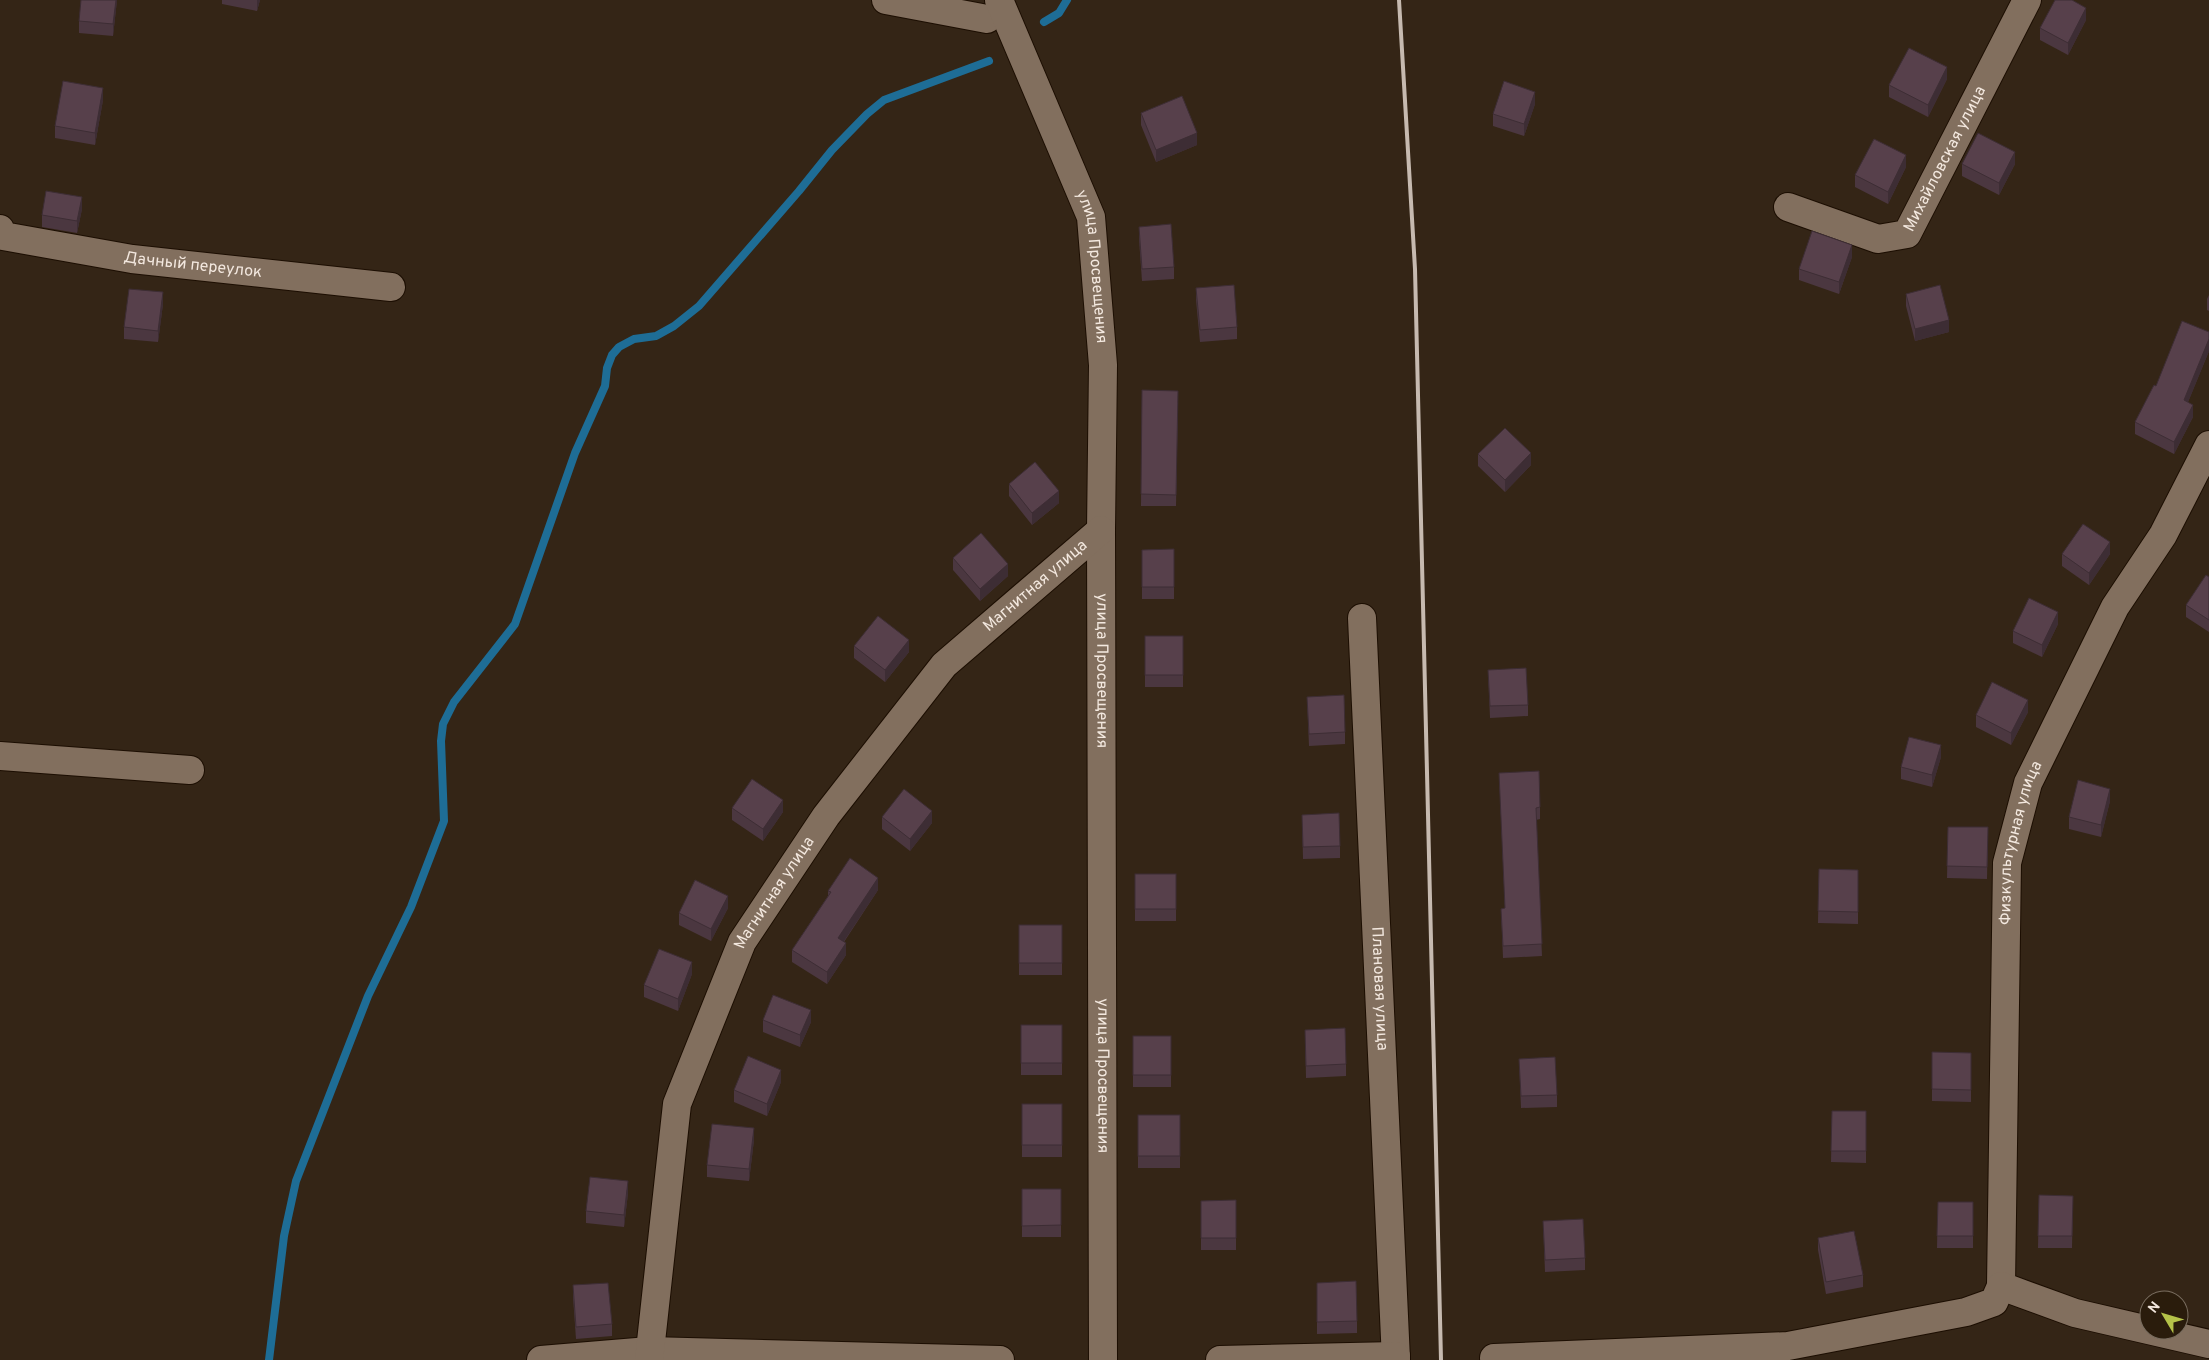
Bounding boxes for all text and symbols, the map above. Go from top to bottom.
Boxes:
street label: Михайловская улица [1900,83,1991,235]
street label: улица Просвещения [1071,187,1111,344]
street label: Дачный переулок [122,248,263,283]
street label: Магнитная улица [979,536,1092,637]
street label: улица Просвещения [1091,593,1112,748]
street label: Физкультурная улица [1996,758,2047,925]
street label: Магнитная улица [730,833,819,952]
street label: Плановая улица [1366,926,1392,1051]
street label: улица Просвещения [1092,998,1113,1153]
north arrow [2139,1290,2189,1340]
text: N [2145,1299,2165,1317]

